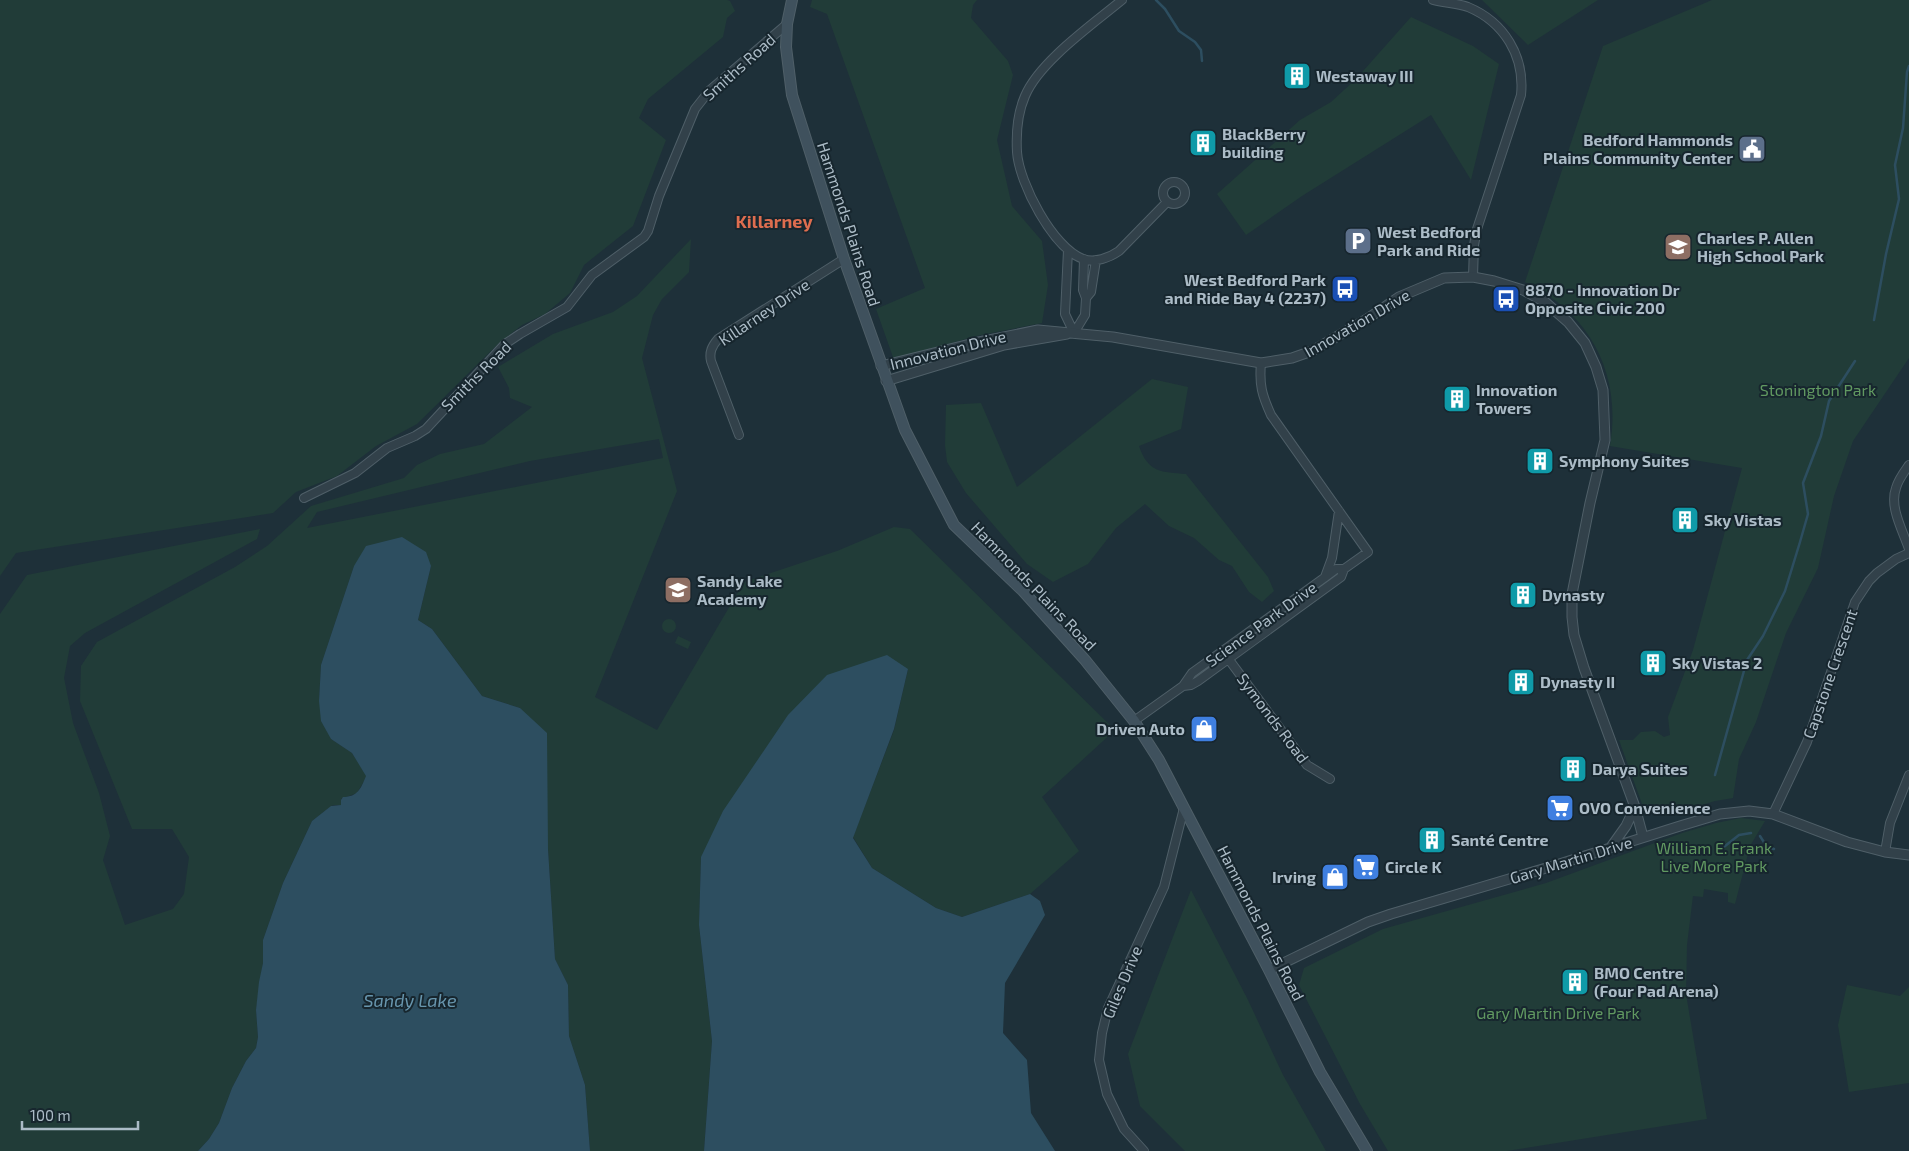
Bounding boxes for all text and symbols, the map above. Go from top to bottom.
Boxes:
street label: Smiths Road [699,29,779,104]
building icon: Westaway III [1282,61,1312,91]
place label: Westaway III [1316,66,1413,86]
place label: BlackBerry building [1222,124,1306,161]
building icon: BlackBerry building [1188,128,1218,158]
place label: Bedford Hammonds Plains Community Center [1543,130,1733,168]
public building icon: Bedford Hammonds Plains Community Center [1737,134,1767,164]
street label: Hammonds Plains Road [814,139,885,308]
district label: Killarney [735,210,813,232]
place label: West Bedford Park and Ride [1377,222,1481,259]
parking icon: West Bedford Park and Ride [1343,226,1373,256]
place label: Charles P. Allen High School Park [1697,228,1824,265]
school or university icon: Charles P. Allen High School Park [1663,232,1693,262]
place label: West Bedford Park and Ride Bay 4 (2237) [1165,270,1326,308]
street label: Killarney Drive [715,274,813,349]
bus stop icon: West Bedford Park and Ride Bay 4 (2237) [1330,274,1360,304]
place label: 8870 - Innovation Dr Opposite Civic 200 [1525,280,1680,317]
bus stop icon: 8870 - Innovation Dr Opposite Civic 200 [1491,284,1521,314]
street label: Innovation Drive [1300,285,1413,361]
street label: Innovation Drive [888,326,1008,373]
street label: Smiths Road [437,337,515,415]
place label: Innovation Towers [1476,380,1557,417]
park label: Stonington Park [1760,380,1876,399]
building icon: Innovation Towers [1442,384,1472,414]
building icon: Symphony Suites [1525,446,1555,476]
place label: Symphony Suites [1559,451,1689,471]
building icon: Sky Vistas [1670,505,1700,535]
place label: Sky Vistas [1704,510,1781,530]
street label: Hammonds Plains Road [968,517,1101,654]
place label: Sandy Lake Academy [697,571,782,609]
school or university icon: Sandy Lake Academy [663,575,693,605]
street label: Science Park Drive [1201,577,1320,670]
building icon: Dynasty [1508,580,1538,610]
place label: Dynasty [1542,585,1605,605]
street label: Capstone Crescent [1798,607,1861,741]
building icon: Sky Vistas 2 [1638,648,1668,678]
place label: Sky Vistas 2 [1672,653,1762,673]
building icon: Dynasty II [1506,667,1536,697]
street label: Symonds Road [1233,669,1313,766]
place label: Dynasty II [1540,672,1615,692]
shop icon: Driven Auto [1189,714,1219,744]
place label: Driven Auto [1096,719,1185,738]
building icon: Darya Suites [1558,754,1588,784]
place label: Darya Suites [1592,759,1688,779]
supermarket icon: OVO Convenience [1545,793,1575,823]
place label: OVO Convenience [1579,798,1711,817]
building icon: Santé Centre [1417,825,1447,855]
place label: Santé Centre [1451,830,1548,849]
street label: Gary Martin Drive [1507,832,1634,887]
park label: William E. Frank Live More Park [1656,838,1772,875]
street label: Hammonds Plains Road [1214,842,1309,1004]
supermarket icon: Circle K [1351,852,1381,882]
place label: Circle K [1385,857,1442,876]
shop icon: Irving [1320,862,1350,892]
place label: Irving [1272,867,1317,886]
street label: Giles Drive [1098,943,1145,1021]
place label: BMO Centre (Four Pad Arena) [1594,963,1719,1000]
building icon: BMO Centre (Four Pad Arena) [1560,967,1590,997]
water label: Sandy Lake [363,989,457,1011]
park label: Gary Martin Drive Park [1476,1003,1640,1022]
scale bar [22,1098,139,1130]
text: 100 m [30,1106,71,1124]

